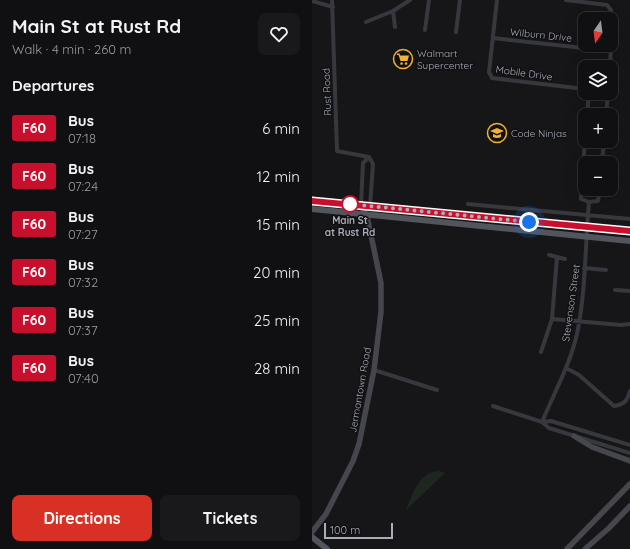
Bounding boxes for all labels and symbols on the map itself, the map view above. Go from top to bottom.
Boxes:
north arrow [578,12,618,52]
street label: Wilburn Drive [509,25,573,45]
place label: Walmart Supercenter [417,47,473,72]
supermarket icon: Walmart Supercenter [392,48,414,70]
street label: Mobile Drive [495,63,554,83]
street label: Rust Road [320,68,334,116]
school or university icon: Code Ninjas [486,122,508,144]
place label: Code Ninjas [511,127,567,140]
marker: Main St at Rust Rd [341,195,359,213]
your location [519,212,539,232]
place label: Main St at Rust Rd [325,214,375,239]
street label: Stevenson Street [559,263,583,342]
street label: Jermantown Road [346,346,374,434]
scale bar [324,521,393,540]

